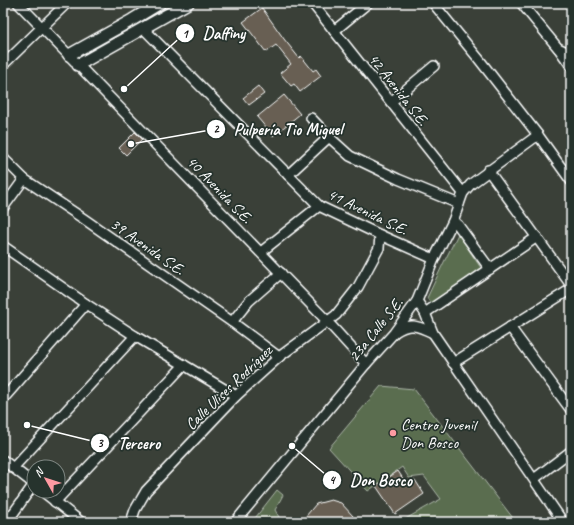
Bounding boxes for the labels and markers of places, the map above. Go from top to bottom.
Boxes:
callout: Daffiny [175,19,253,48]
callout: Pulpería Tio Miguel [206,115,350,144]
place label: Centro Juvenil Don Bosco [401,415,479,453]
marker: Centro Juvenil Don Bosco [388,428,398,438]
callout: Tercero [90,429,168,458]
callout: Don Bosco [322,466,420,495]

